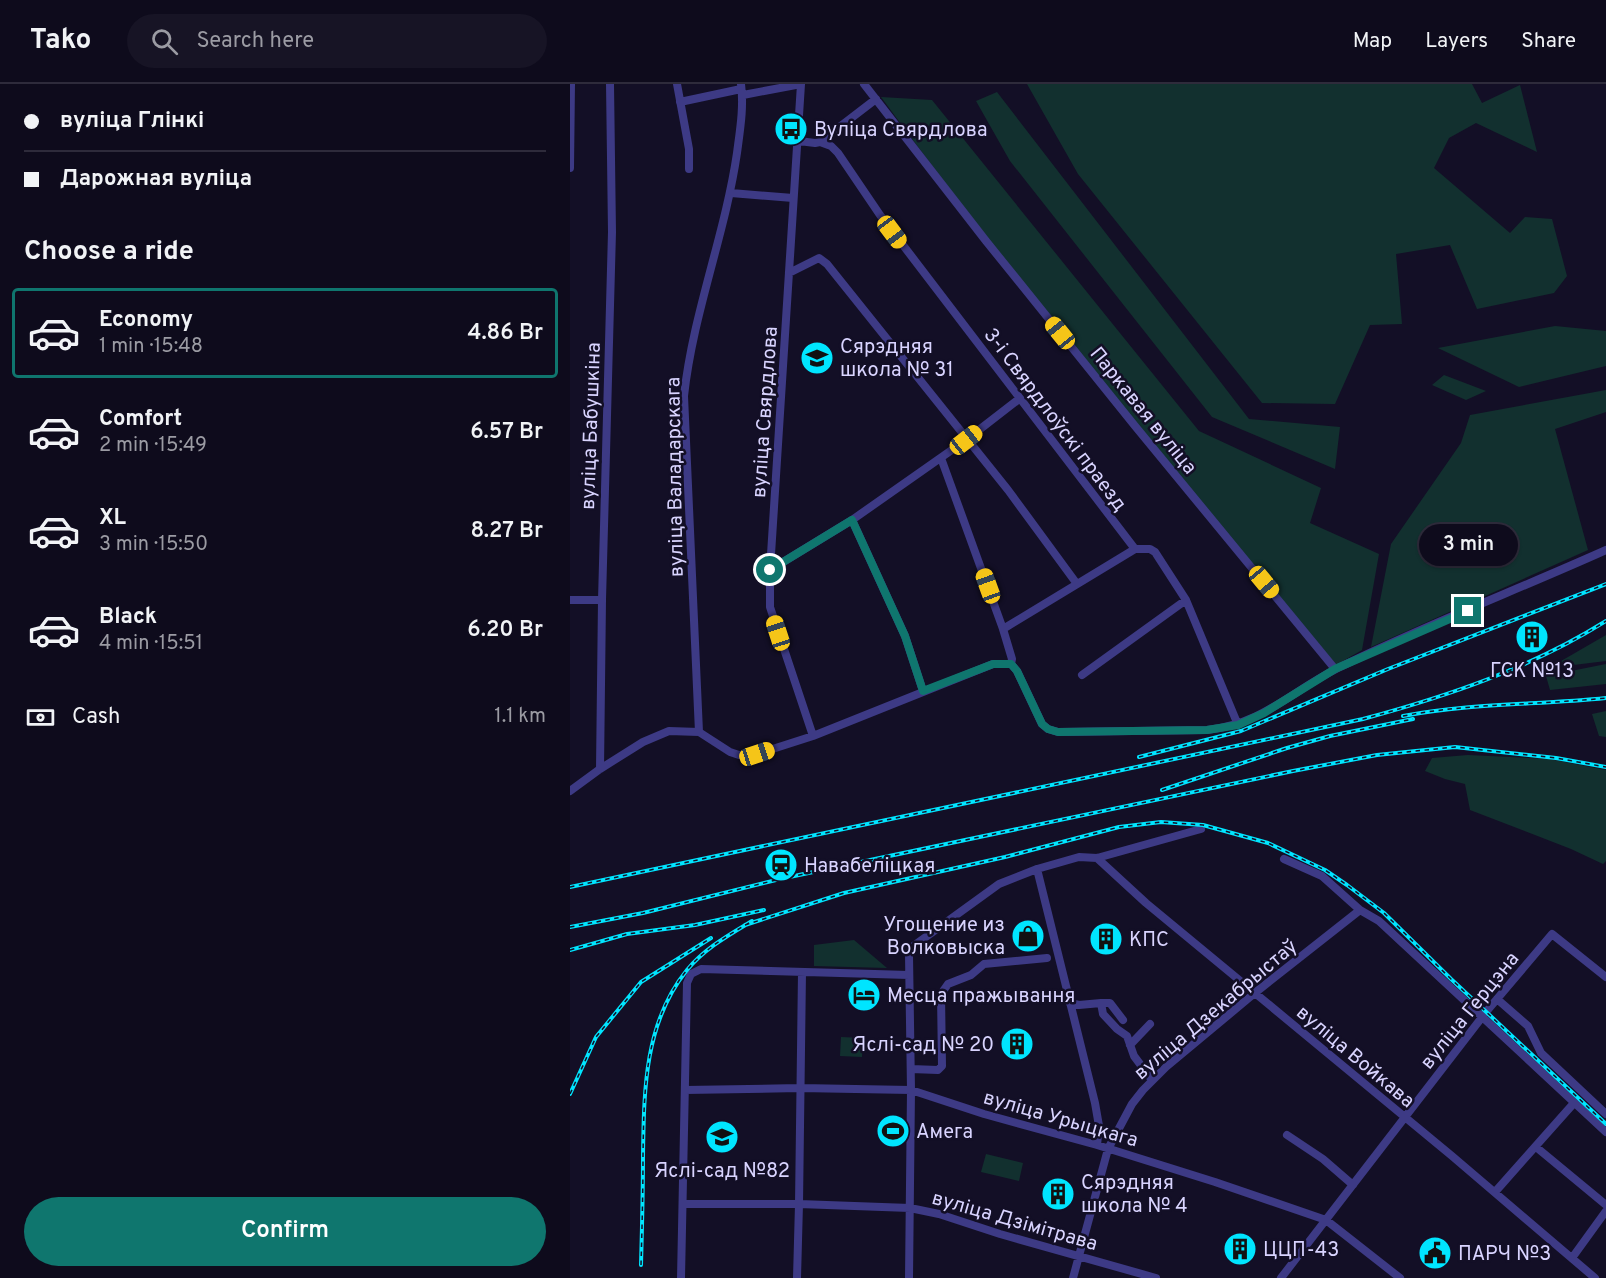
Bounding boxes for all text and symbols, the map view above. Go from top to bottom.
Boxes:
search box [127,14,547,68]
text: Tako [30,23,91,59]
icon: search [148,25,181,58]
text: Search here [196,28,314,55]
text: Map [1353,28,1392,55]
text: Layers [1425,28,1488,55]
text: Share [1521,28,1576,55]
text: вуліца Глінкі [60,108,204,135]
bus stop icon: Вуліца Свярдлова [773,111,809,147]
place label: Вуліца Свярдлова [814,118,987,144]
text: Дарожная вуліца [60,166,252,193]
car [874,212,910,252]
text: Choose a ride [24,235,194,269]
icon: car [27,306,81,360]
text: Economy [99,307,193,334]
car [1042,313,1078,353]
text: 4.86 Br [467,320,543,347]
street label: 3-і Свярдлоўскі праезд [977,323,1132,517]
street label: вуліца Свярдлова [747,325,785,499]
text: 1 min · 15:48 [99,334,203,360]
place label: Сярэдняя школа № 31 [840,335,954,384]
school or university icon: Сярэдняя школа № 31 [799,340,835,376]
street label: вуліца Бабушкіна [576,342,608,510]
street label: Паркавая вуліца [1083,342,1202,480]
street label: вуліца Валадарскага [661,377,691,577]
icon: car [27,405,81,459]
text: Comfort [99,406,182,433]
text: 6.57 Br [470,419,543,446]
car [946,422,986,458]
text: 2 min · 15:49 [99,433,207,459]
icon: car [27,504,81,558]
text: XL [99,505,126,532]
text: 8.27 Br [470,518,543,545]
callout: 3 min [1418,524,1518,566]
text: 3 min · 15:50 [99,532,208,558]
text: 3 min [1443,532,1494,558]
route start [756,556,783,583]
car [1246,562,1282,602]
car [973,566,1003,606]
route end [1454,597,1481,624]
icon: car [27,603,81,657]
text: Black [99,604,157,631]
car [764,613,792,653]
text: 6.20 Br [467,617,543,644]
building icon: ГСК №13 [1514,619,1550,655]
text: 4 min · 15:51 [99,631,203,657]
place label: ГСК №13 [1490,659,1574,685]
icon: cash [24,701,57,734]
text: Cash [72,704,121,731]
text: 1.1 km [494,704,546,730]
car [737,740,777,768]
station icon: Навабеліцкая [763,847,799,883]
place label: Навабеліцкая [804,854,935,880]
place label: Угощение из Волковыска [883,913,1005,962]
shop icon: Угощение из Волковыска [1010,918,1046,954]
building icon: КПС [1088,921,1124,957]
place label: КПС [1129,928,1169,954]
street label: вуліца Дзекабрыстаў [1129,934,1304,1087]
street label: вуліца Герцэна [1415,947,1526,1075]
hotel icon: Месца пражывання [846,977,882,1013]
place label: Месца пражывання [887,984,1075,1010]
street label: вуліца Войкава [1290,1000,1419,1115]
building icon: Яслі-сад № 20 [999,1026,1035,1062]
place label: Яслі-сад № 20 [852,1033,994,1059]
street label: вуліца Урыцкага [980,1085,1141,1154]
sports icon: Амега [875,1113,911,1149]
school or university icon: Яслі-сад №82 [704,1119,740,1155]
place label: Амега [916,1120,973,1146]
place label: Яслі-сад №82 [654,1159,790,1185]
place label: Сярэдняя школа № 4 [1081,1171,1188,1220]
building icon: Сярэдняя школа № 4 [1040,1176,1076,1212]
street label: вуліца Дзімітрава [929,1186,1100,1258]
button: Confirm [24,1197,546,1266]
building icon: ЦЦП-43 [1222,1231,1258,1267]
public building icon: ПАРЧ №3 [1417,1235,1453,1271]
place label: ЦЦП-43 [1263,1238,1339,1264]
place label: ПАРЧ №3 [1458,1242,1551,1268]

